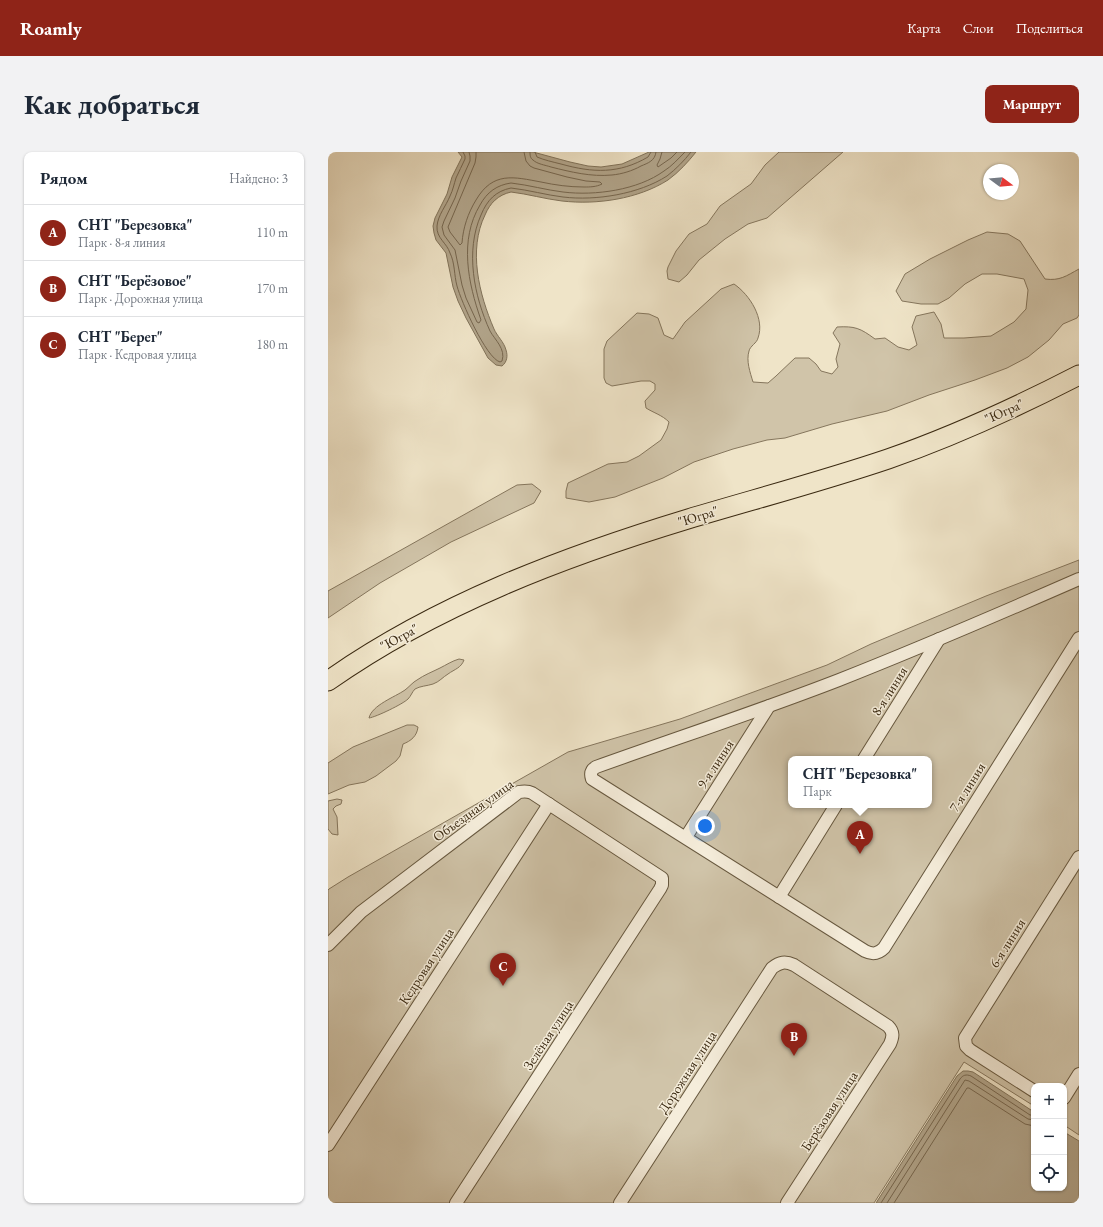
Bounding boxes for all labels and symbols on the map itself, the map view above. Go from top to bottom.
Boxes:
north arrow [983,164,1019,200]
street label: "Югра" [982,394,1026,428]
street label: "Югра" [676,501,720,531]
street label: "Югра" [377,619,421,655]
street label: 8-я линия [867,663,911,719]
street label: 9-я линия [693,736,737,792]
street label: 7-я линия [945,759,989,815]
street label: Объездная улица [429,774,517,845]
your location [695,816,715,836]
pin: A [847,821,873,854]
street label: 6-я линия [985,915,1029,971]
street label: Кедровая улица [394,924,458,1008]
pin: C [490,953,516,986]
street label: Зелёная улица [519,996,577,1073]
pin: B [781,1023,807,1056]
street label: Дорожная улица [654,1027,721,1117]
street label: Берёзовая улица [796,1067,862,1154]

